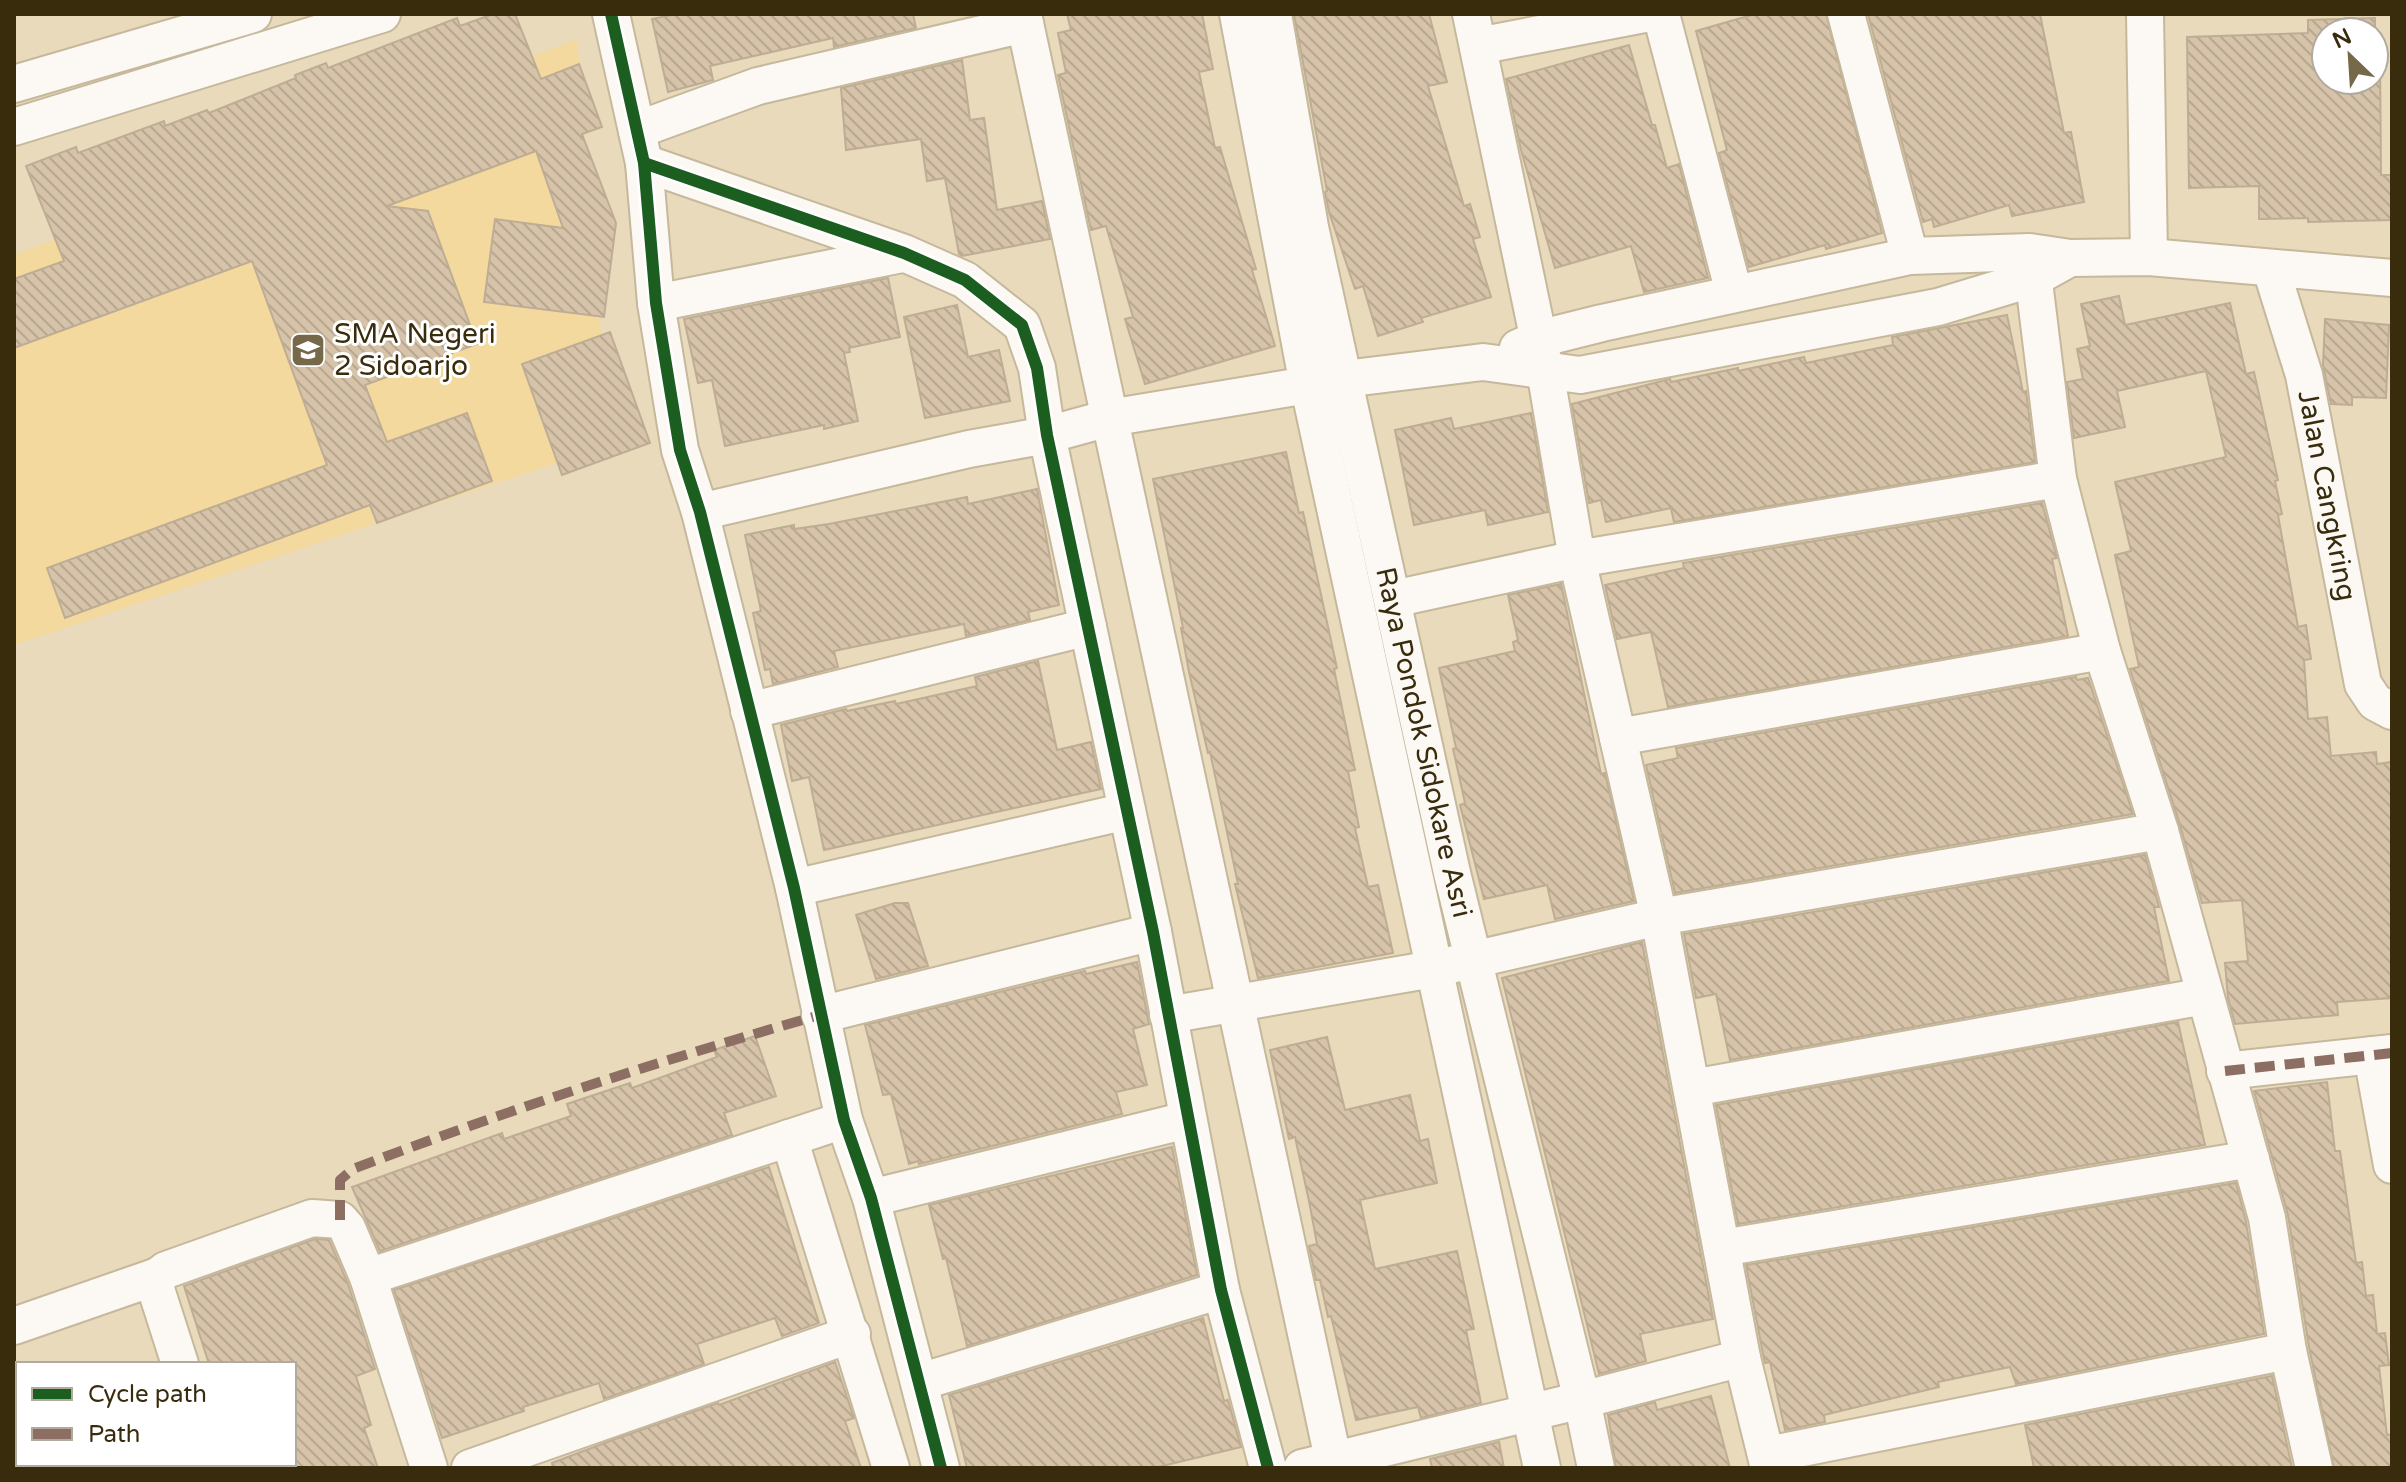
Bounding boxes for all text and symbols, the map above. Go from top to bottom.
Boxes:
north arrow [2310,16,2390,96]
text: N [2328,23,2355,54]
place label: SMA Negeri 2 Sidoarjo [334,317,496,383]
school or university icon: SMA Negeri 2 Sidoarjo [289,331,327,369]
street label: Jalan Cangkring [2290,388,2364,604]
street label: Raya Pondok Sidokare Asri [1368,564,1479,921]
legend [16,1362,296,1466]
text: Cycle path [88,1380,207,1409]
text: Path [88,1420,141,1449]

